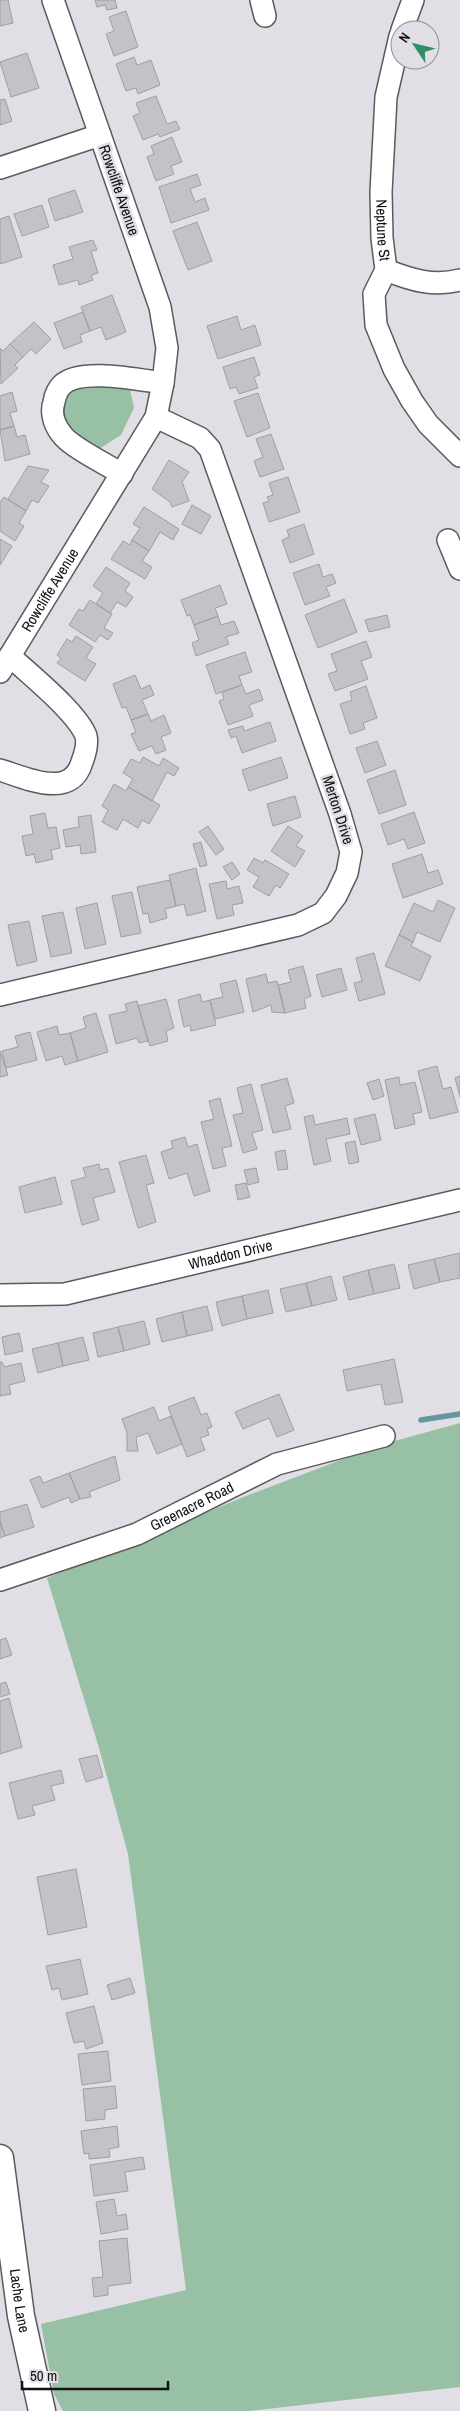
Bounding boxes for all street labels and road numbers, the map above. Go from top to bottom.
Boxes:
street label: Rowcliffe Avenue [94,142,145,238]
street label: Neptune St [371,199,396,263]
street label: Rowcliffe Avenue [16,544,83,636]
street label: Merton Drive [318,773,359,847]
street label: Whaddon Drive [186,1234,274,1274]
street label: Greenacre Road [146,1476,237,1536]
street label: Lache Lane [5,2267,35,2335]

